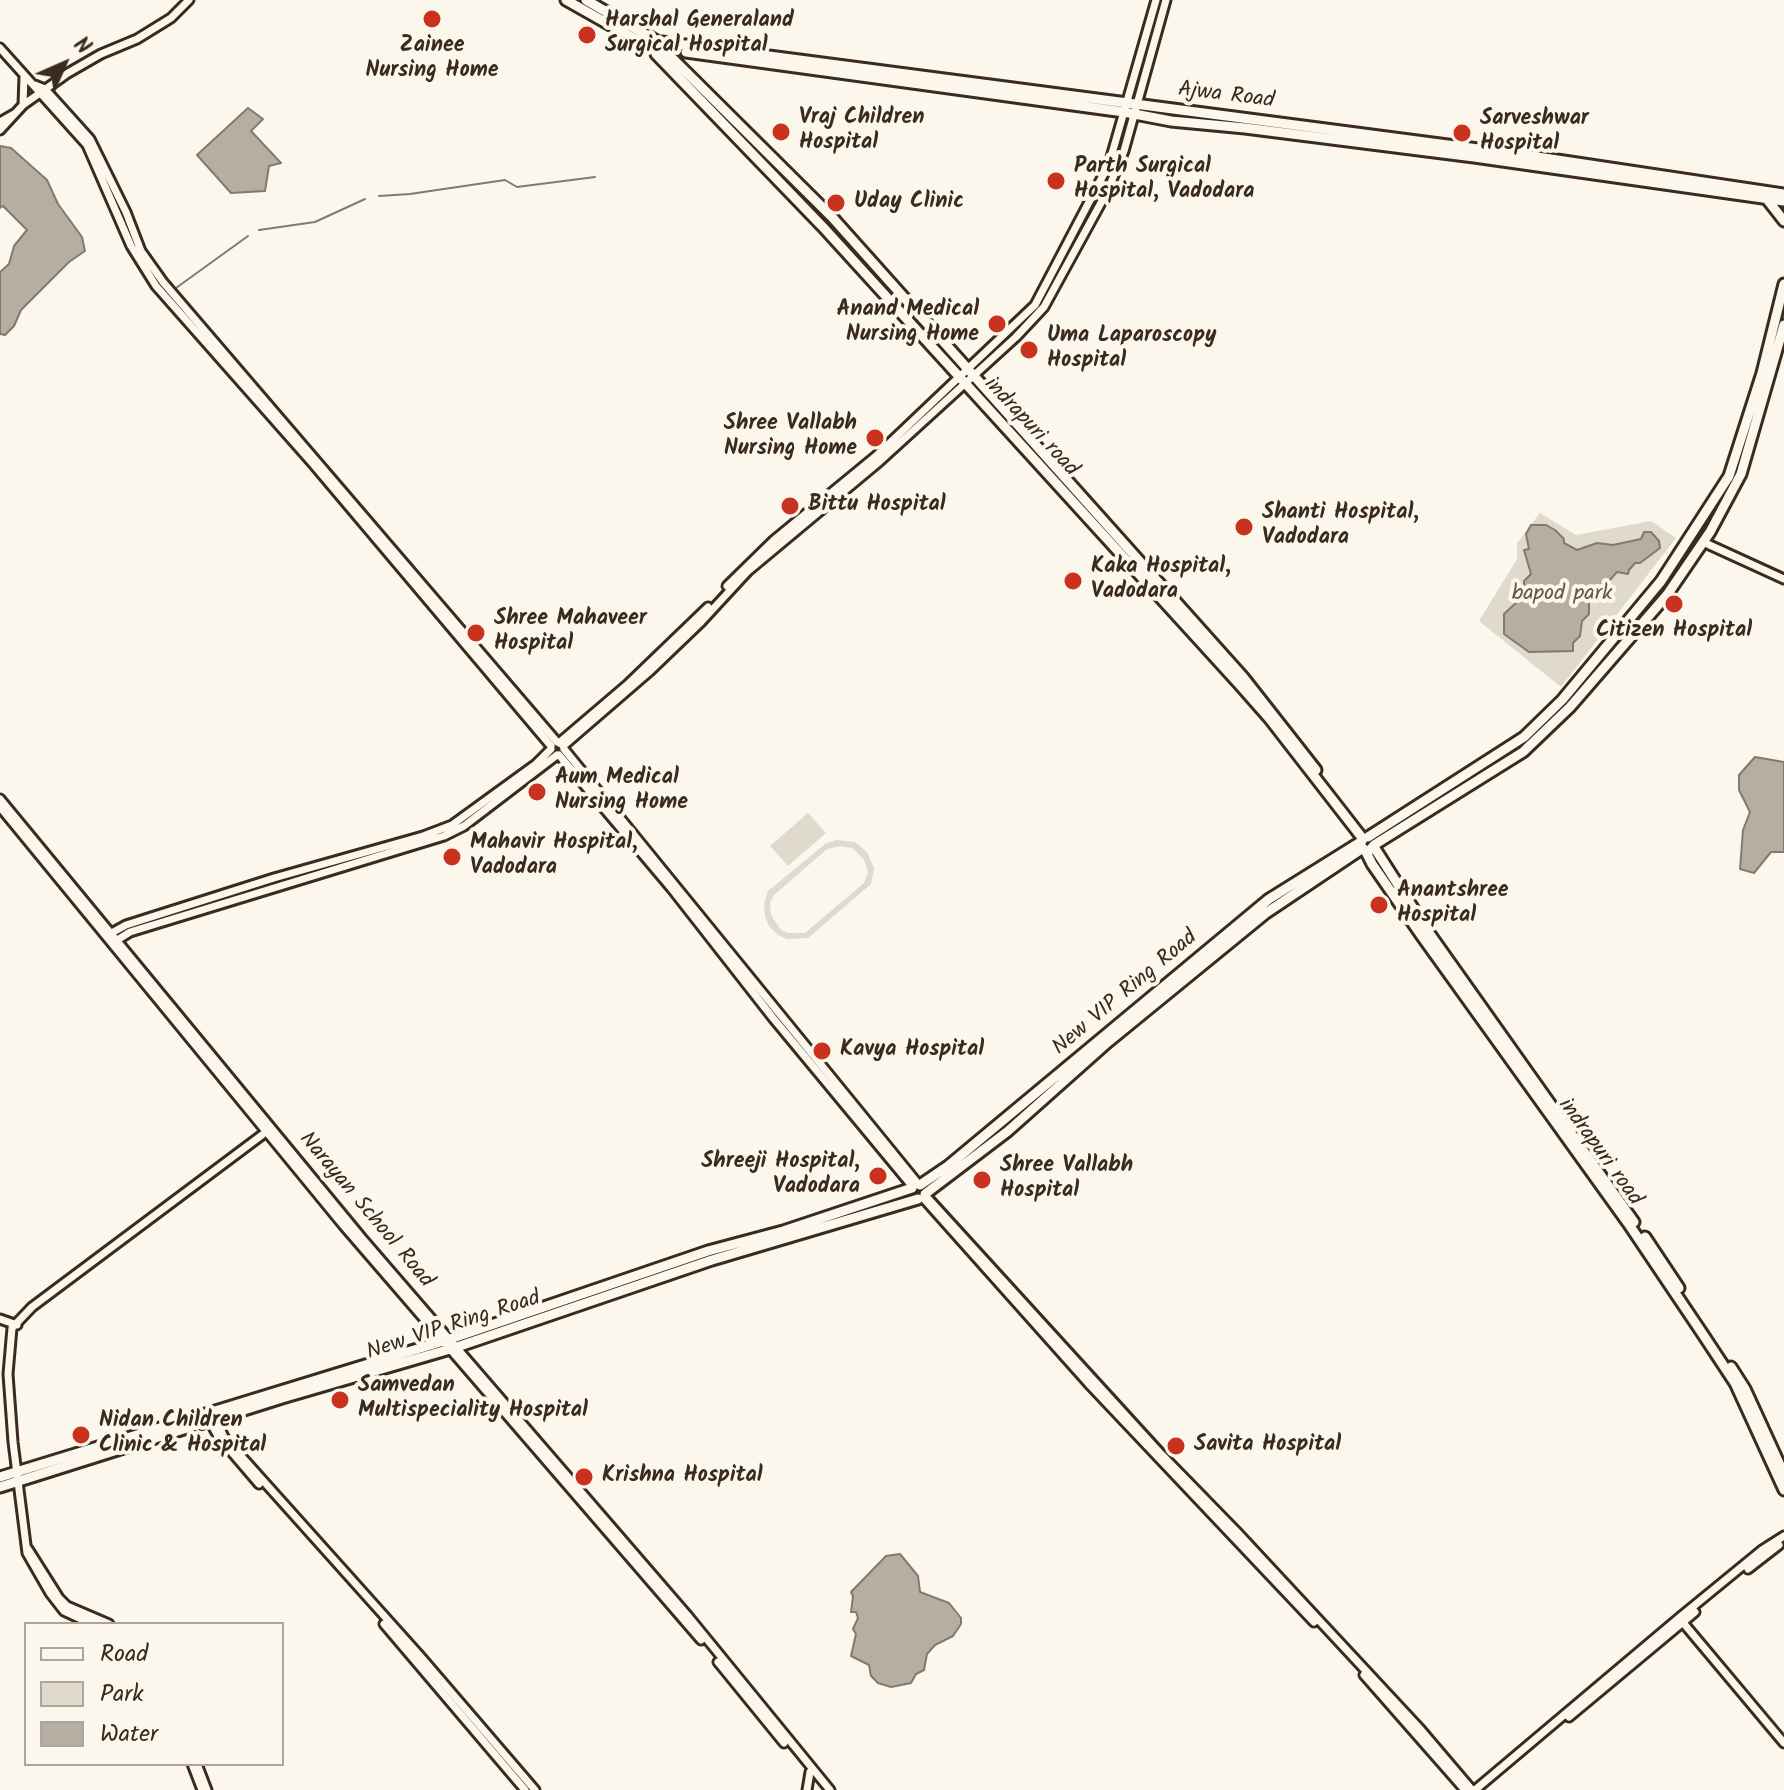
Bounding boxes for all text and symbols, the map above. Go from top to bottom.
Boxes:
marker: Zainee Nursing Home [421,8,443,30]
place label: Harshal Generaland Surgical Hospital [605,9,794,60]
north arrow [24,24,104,104]
marker: Harshal Generaland Surgical Hospital [576,24,598,46]
text: N [64,29,99,64]
place label: Zainee Nursing Home [366,34,498,86]
street label: Ajwa Road [1176,78,1276,116]
place label: Vraj Children Hospital [799,106,924,158]
place label: Sarveshwar Hospital [1480,107,1589,158]
marker: Vraj Children Hospital [770,121,792,143]
marker: Sarveshwar Hospital [1451,122,1473,144]
place label: Parth Surgical Hospital, Vadodara [1074,155,1254,206]
marker: Parth Surgical Hospital, Vadodara [1045,170,1067,192]
place label: Uday Clinic [854,190,964,216]
marker: Uday Clinic [825,192,847,214]
place label: Anand Medical Nursing Home [836,298,979,350]
marker: Anand Medical Nursing Home [986,313,1008,335]
place label: Uma Laparoscopy Hospital [1047,324,1216,376]
marker: Uma Laparoscopy Hospital [1018,339,1040,361]
street label: indrapuri road [977,373,1083,483]
place label: Shree Vallabh Nursing Home [724,412,857,464]
marker: Shree Vallabh Nursing Home [864,427,886,449]
place label: Bittu Hospital [808,493,946,519]
marker: Bittu Hospital [779,495,801,517]
place label: Shanti Hospital, Vadodara [1262,501,1419,552]
marker: Shanti Hospital, Vadodara [1233,516,1255,538]
place label: Kaka Hospital, Vadodara [1091,555,1231,606]
marker: Kaka Hospital, Vadodara [1062,570,1084,592]
park label: bapod park [1512,582,1612,608]
marker: Citizen Hospital [1663,593,1685,615]
place label: Shree Mahaveer Hospital [494,607,647,658]
place label: Citizen Hospital [1596,619,1752,645]
marker: Shree Mahaveer Hospital [465,622,487,644]
place label: Aum Medical Nursing Home [555,766,688,818]
marker: Aum Medical Nursing Home [526,781,548,803]
place label: Mahavir Hospital, Vadodara [470,831,638,882]
marker: Mahavir Hospital, Vadodara [441,846,463,868]
place label: Anantshree Hospital [1397,879,1508,930]
marker: Anantshree Hospital [1368,894,1390,916]
street label: New VIP Ring Road [1048,926,1204,1062]
place label: Kavya Hospital [840,1038,984,1064]
marker: Kavya Hospital [811,1040,833,1062]
street label: indrapuri road [1551,1094,1647,1212]
street label: Narayan School Road [292,1128,438,1294]
place label: Shreeji Hospital, Vadodara [701,1150,860,1202]
place label: Shree Vallabh Hospital [1000,1154,1133,1206]
marker: Shreeji Hospital, Vadodara [867,1165,889,1187]
marker: Shree Vallabh Hospital [971,1169,993,1191]
street label: New VIP Ring Road [364,1286,544,1368]
place label: Samvedan Multispeciality Hospital [358,1374,588,1426]
marker: Samvedan Multispeciality Hospital [329,1389,351,1411]
place label: Nidan Children Clinic & Hospital [99,1409,266,1460]
marker: Nidan Children Clinic & Hospital [70,1424,92,1446]
place label: Savita Hospital [1194,1433,1341,1459]
marker: Savita Hospital [1165,1435,1187,1457]
place label: Krishna Hospital [602,1464,763,1490]
marker: Krishna Hospital [573,1466,595,1488]
legend [24,1622,284,1766]
text: Road [100,1635,148,1674]
text: Park [100,1675,144,1714]
text: Water [100,1715,158,1754]

